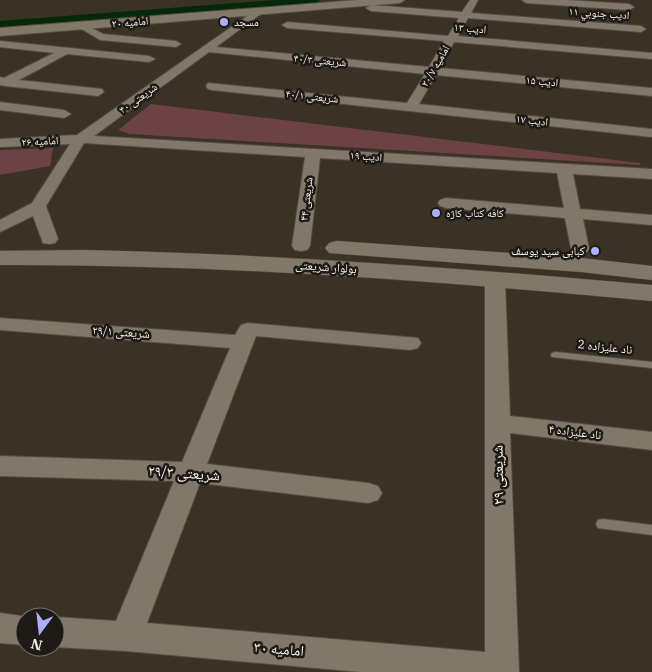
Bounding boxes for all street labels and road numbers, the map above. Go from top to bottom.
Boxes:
street label: ادیب جنوبي ١١ [568,4,630,24]
street label: امامیه ۲۰ [111,13,149,31]
street label: ادیب ۱۳ [453,20,487,36]
street label: امامیه ۲۰/۷ [417,43,453,89]
street label: شریعتی ۴۰/۳ [293,51,347,69]
street label: ادیب ۱۵ [525,73,559,89]
street label: شریعتی ۴۰ [116,80,160,116]
street label: شریعتی ۴۰/۱ [285,86,339,106]
street label: ادیب ۱۷ [515,111,549,129]
street label: امامیه ۲۶ [21,133,59,149]
street label: ادیب ۱۹ [349,148,383,164]
street label: شریعتی ۴۴ [296,176,316,222]
street label: بولوار شریعتی [295,257,357,277]
street label: شریعتی ۲۹/۱ [92,322,150,341]
street label: ناد علیزاده 2 [577,336,633,357]
street label: ناد علیزاده ۴ [548,421,602,442]
street label: شریعتی ۲۹ [487,445,509,505]
street label: شریعتی ۲۹/۳ [147,461,221,486]
street label: امامیه ۳۰ [253,637,305,660]

